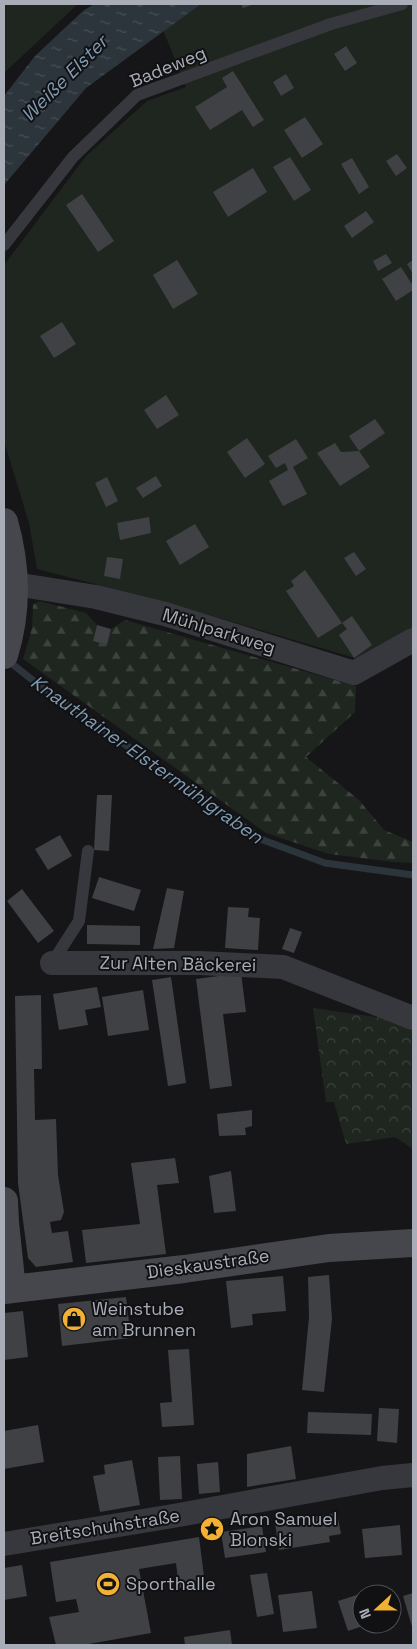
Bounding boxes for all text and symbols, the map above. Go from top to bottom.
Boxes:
water label: Weiße Elster [16,29,114,127]
street label: Badeweg [126,41,209,92]
street label: Mühlparkweg [160,602,278,659]
water label: Knauthainer Elstermühlgraben [26,670,268,849]
street label: Zur Alten Bäckerei [99,951,257,976]
street label: Dieskaustraße [145,1244,271,1283]
place label: Weinstube am Brunnen [92,1297,196,1341]
shop icon: Weinstube am Brunnen [61,1306,87,1332]
street label: Breitschuhstraße [28,1503,181,1550]
place label: Aron Samuel Blonski [230,1507,337,1551]
place icon: Aron Samuel Blonski [199,1516,225,1542]
sports icon: Sporthalle [95,1571,121,1597]
place label: Sporthalle [126,1572,216,1595]
north arrow [352,1584,402,1634]
text: N [355,1606,375,1621]

